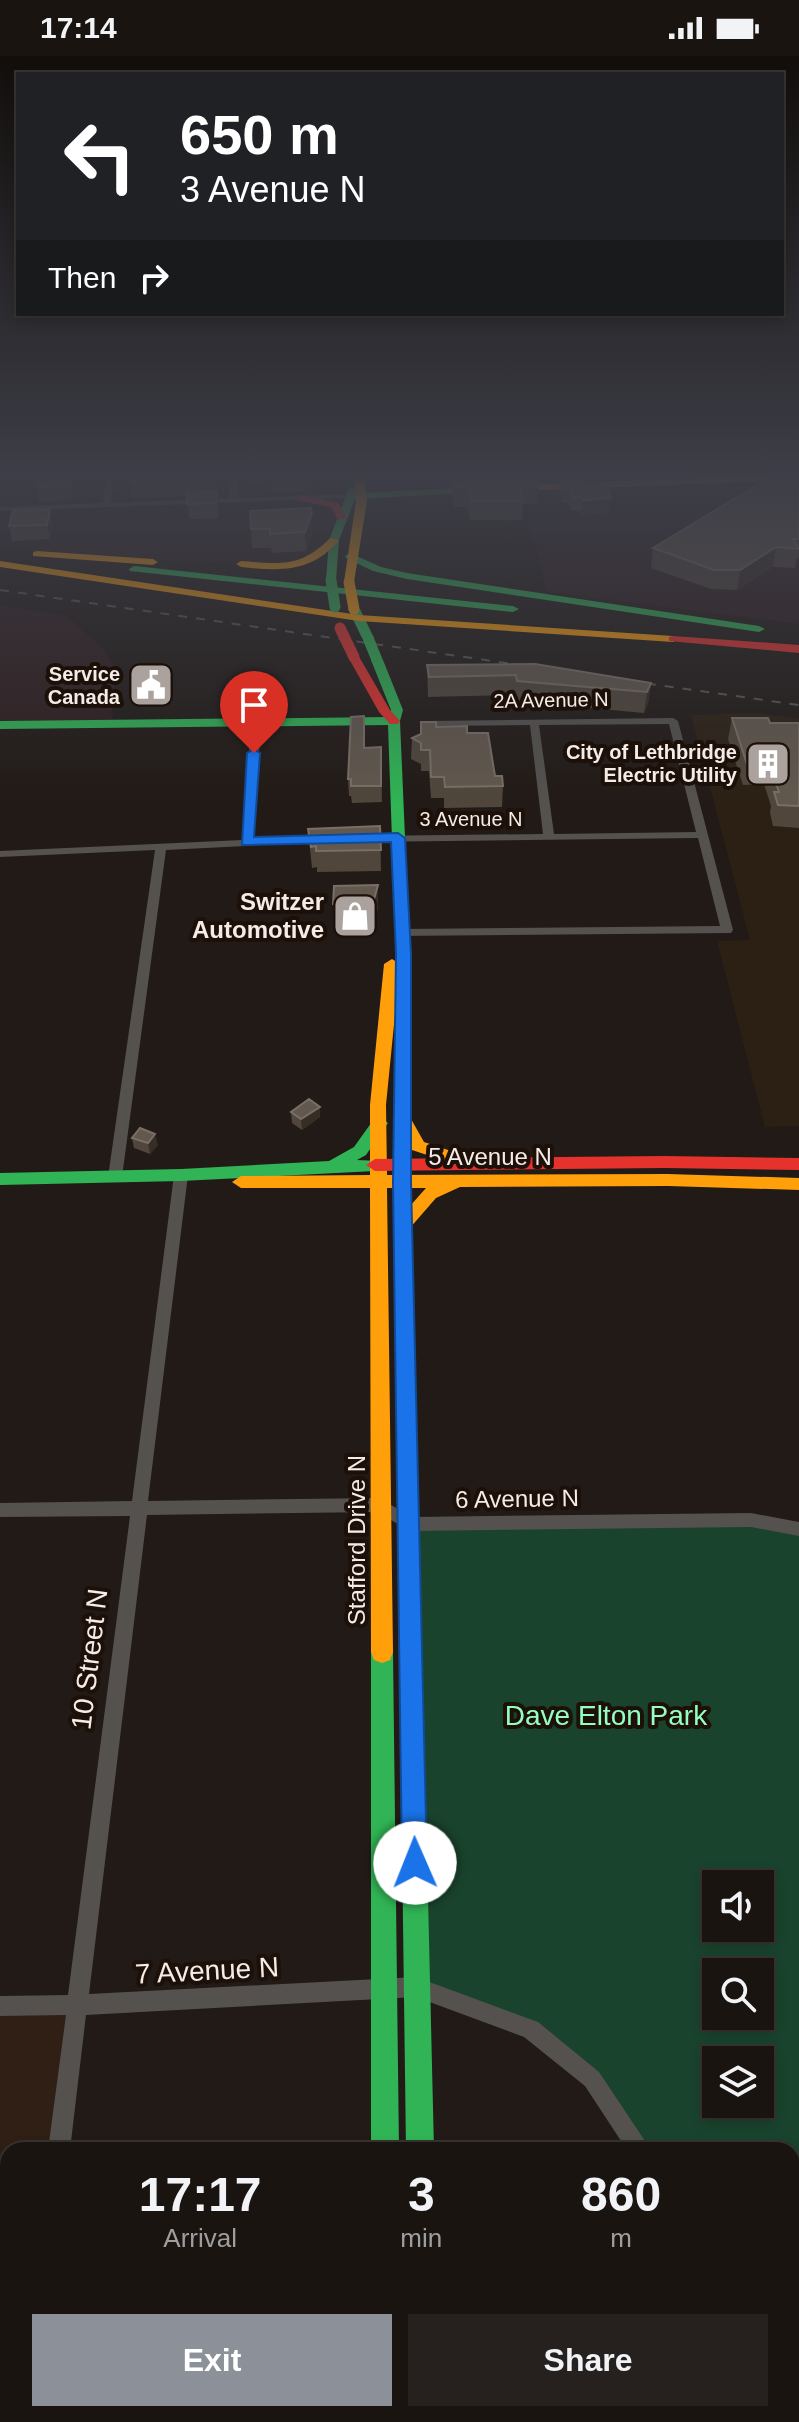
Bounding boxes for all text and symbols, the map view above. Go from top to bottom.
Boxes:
text: 17:14 [40,11,117,44]
text: 650 m [180,103,339,166]
icon: left [48,104,152,208]
text: 3 Avenue N [180,169,365,210]
icon: right [132,256,176,300]
text: Then [48,261,116,294]
public building icon: Service Canada [127,661,175,709]
place label: Service Canada [48,663,121,708]
pin [220,671,288,753]
icon: arrive [232,683,276,727]
street label: 2A Avenue N [493,688,609,712]
building icon: City of Lethbridge Electric Utility [744,740,792,788]
place label: City of Lethbridge Electric Utility [566,741,738,786]
street label: 3 Avenue N [419,808,523,830]
place label: Switzer Automotive [192,888,324,943]
shop icon: Switzer Automotive [331,892,379,940]
street label: 5 Avenue N [428,1143,552,1170]
street label: Stafford Drive N [343,1455,370,1625]
street label: 6 Avenue N [455,1484,579,1513]
street label: 10 Street N [65,1587,114,1731]
park label: Dave Elton Park [505,1700,708,1731]
position arrow [373,1821,457,1905]
map controls [702,1870,774,2118]
button: sound [702,1870,774,1942]
street label: 7 Avenue N [134,1951,280,1990]
button: search [702,1958,774,2030]
button: layers [702,2046,774,2118]
text: 17:17 [139,2168,262,2221]
text: 3 [408,2168,435,2221]
text: 860 [581,2168,661,2221]
text: Arrival [163,2223,237,2253]
text: min [400,2223,442,2253]
text: m [610,2223,632,2253]
button: Exit [32,2314,392,2406]
button: Share [408,2314,768,2406]

